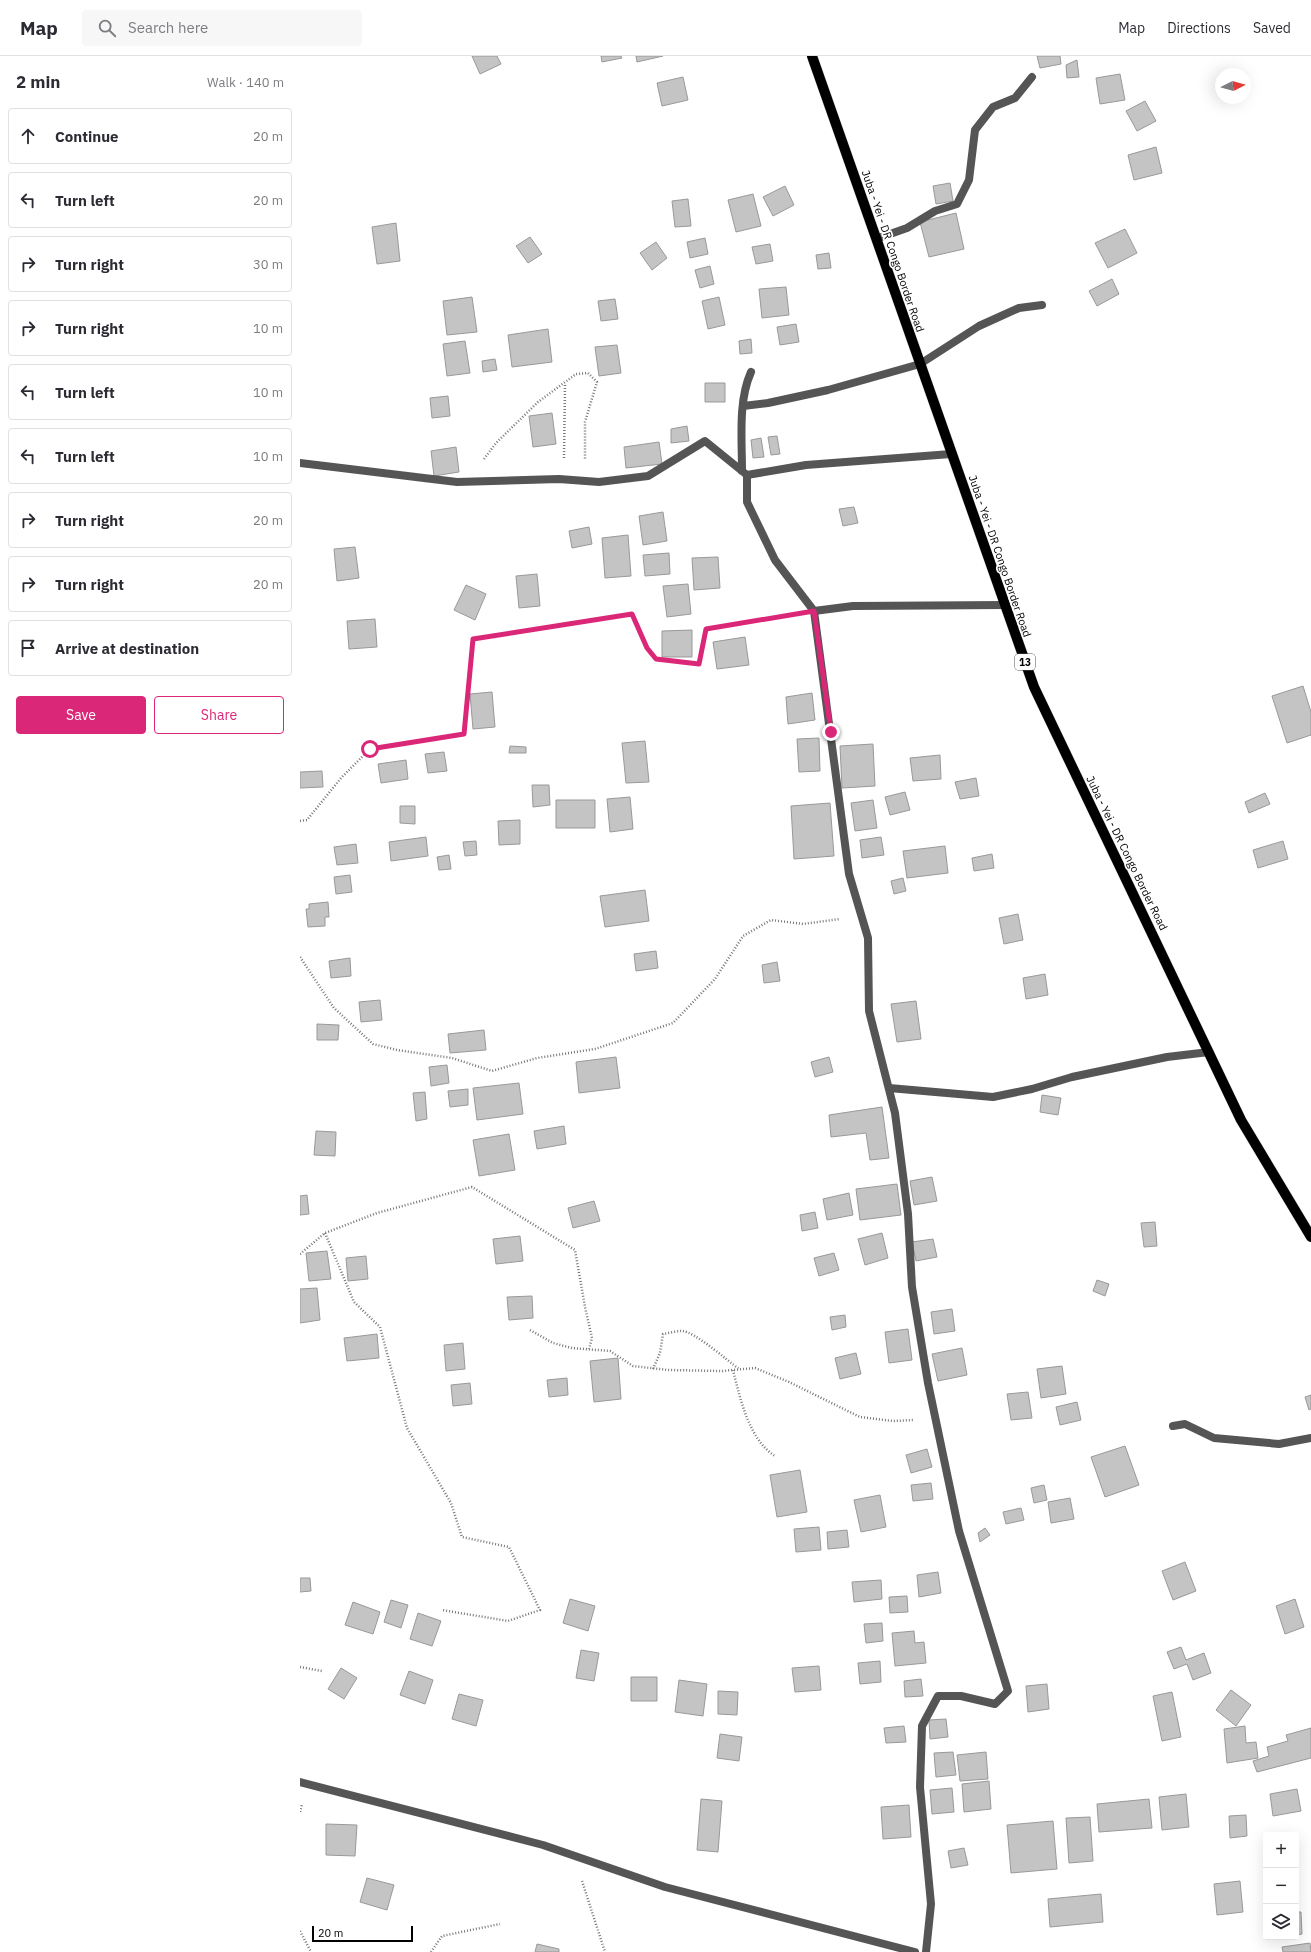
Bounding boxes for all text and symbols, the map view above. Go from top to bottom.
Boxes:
search box [82,10,362,46]
text: Map [20,16,58,40]
icon: search [96,17,118,39]
text: Search here [128,18,208,37]
text: Map [1118,19,1145,37]
text: Directions [1167,19,1231,37]
text: Saved [1253,19,1291,37]
north arrow [1215,68,1251,104]
text: 2 min [16,71,60,93]
text: Walk · 140 m [207,74,284,91]
icon: ahead [17,125,39,147]
text: Continue [55,127,119,146]
text: 20 m [253,128,283,145]
street label: Juba - Yei - DR Congo Border Road [859,168,927,334]
icon: left [17,189,39,211]
text: Turn left [55,191,115,210]
text: 20 m [253,192,283,209]
icon: right [17,253,39,275]
text: Turn right [55,255,124,274]
text: 30 m [253,256,283,273]
icon: right [17,317,39,339]
text: Turn right [55,319,124,338]
text: 10 m [253,320,283,337]
icon: left [17,381,39,403]
text: Turn left [55,383,115,402]
text: 10 m [253,384,283,401]
icon: left [17,445,39,467]
text: Turn left [55,447,115,466]
text: 10 m [253,448,283,465]
street label: Juba - Yei - DR Congo Border Road [966,473,1034,639]
icon: right [17,509,39,531]
text: Turn right [55,511,124,530]
text: 20 m [253,512,283,529]
icon: right [17,573,39,595]
text: Turn right [55,575,124,594]
text: 20 m [253,576,283,593]
icon: arrive [17,637,39,659]
text: Arrive at destination [55,639,199,658]
road number: 13 [1015,654,1035,670]
button: Save [16,696,146,734]
button: Share [154,696,284,734]
route end [822,723,840,741]
route start [361,740,379,758]
street label: Juba - Yei - DR Congo Border Road [1083,773,1171,933]
map controls [1263,1832,1299,1940]
button: + [1263,1832,1299,1868]
button: − [1263,1868,1299,1904]
button: layers [1263,1904,1299,1940]
scale bar [312,1924,413,1943]
text: 20 m [318,1926,343,1940]

